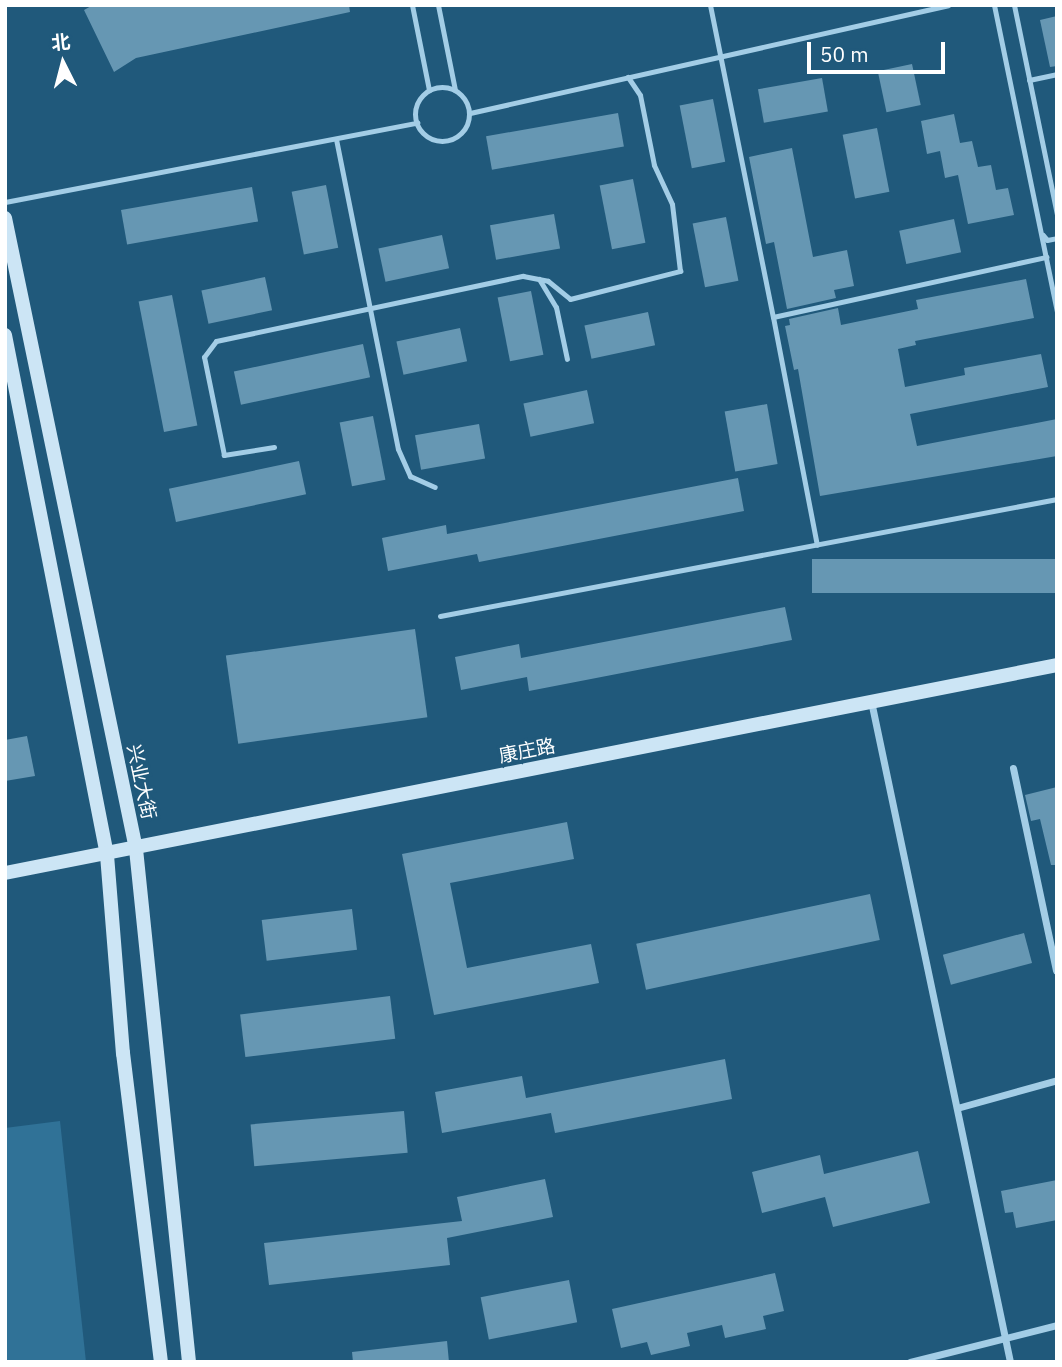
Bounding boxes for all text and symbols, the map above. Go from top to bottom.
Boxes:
north arrow [28,28,98,98]
scale bar [810,28,948,72]
text: 北 [50,29,72,55]
text: 50 m [820,40,869,68]
street label: 康庄路 [497,734,557,768]
street label: 兴业大街 [122,742,160,822]

